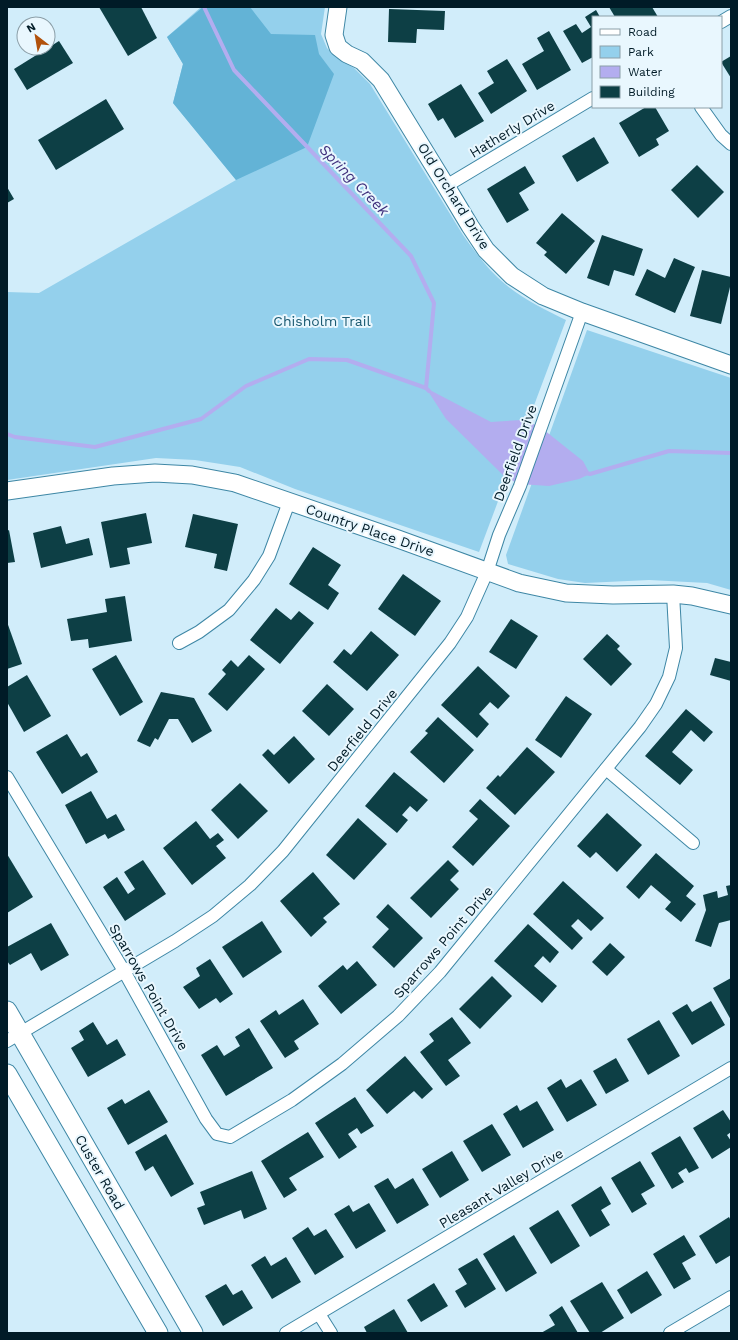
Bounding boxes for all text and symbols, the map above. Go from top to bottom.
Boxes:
north arrow [16,16,56,56]
legend [592,16,722,108]
text: N [24,20,38,36]
text: Road [628,25,657,39]
text: Park [628,45,654,59]
text: Water [628,65,663,79]
text: Building [628,85,675,99]
street label: Hatherly Drive [466,97,558,161]
water label: Spring Creek [315,140,393,220]
street label: Old Orchard Drive [415,140,493,252]
park label: Chisholm Trail [273,313,371,329]
street label: Deerfield Drive [490,402,540,504]
street label: Country Place Drive [304,501,436,559]
street label: Deerfield Drive [324,685,400,775]
street label: Sparrows Point Drive [390,883,496,1001]
street label: Sparrows Point Drive [106,921,192,1053]
street label: Custer Road [72,1132,128,1212]
street label: Pleasant Valley Drive [436,1145,566,1231]

